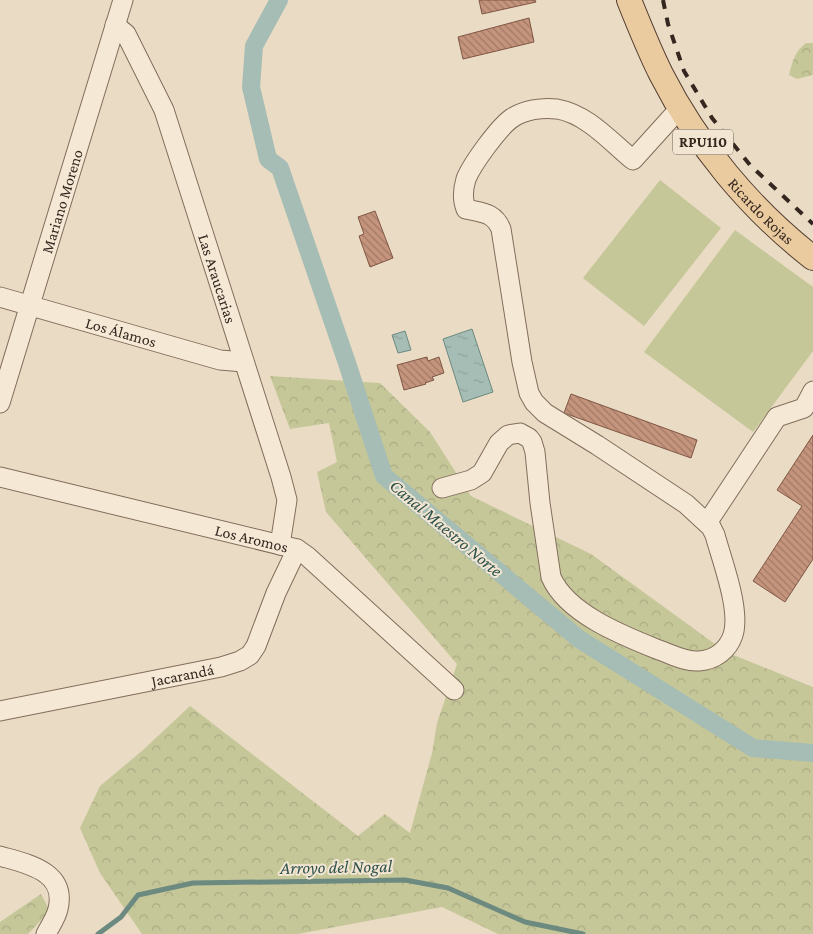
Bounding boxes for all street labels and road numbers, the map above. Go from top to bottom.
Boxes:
road number: RPU110 [673,130,733,154]
street label: Mariano Moreno [38,147,85,255]
street label: Ricardo Rojas [725,174,798,247]
street label: Las Araucarias [196,232,240,325]
street label: Los Álamos [84,313,159,350]
street label: Los Aromos [213,521,290,555]
street label: Jacarandá [148,660,216,691]

